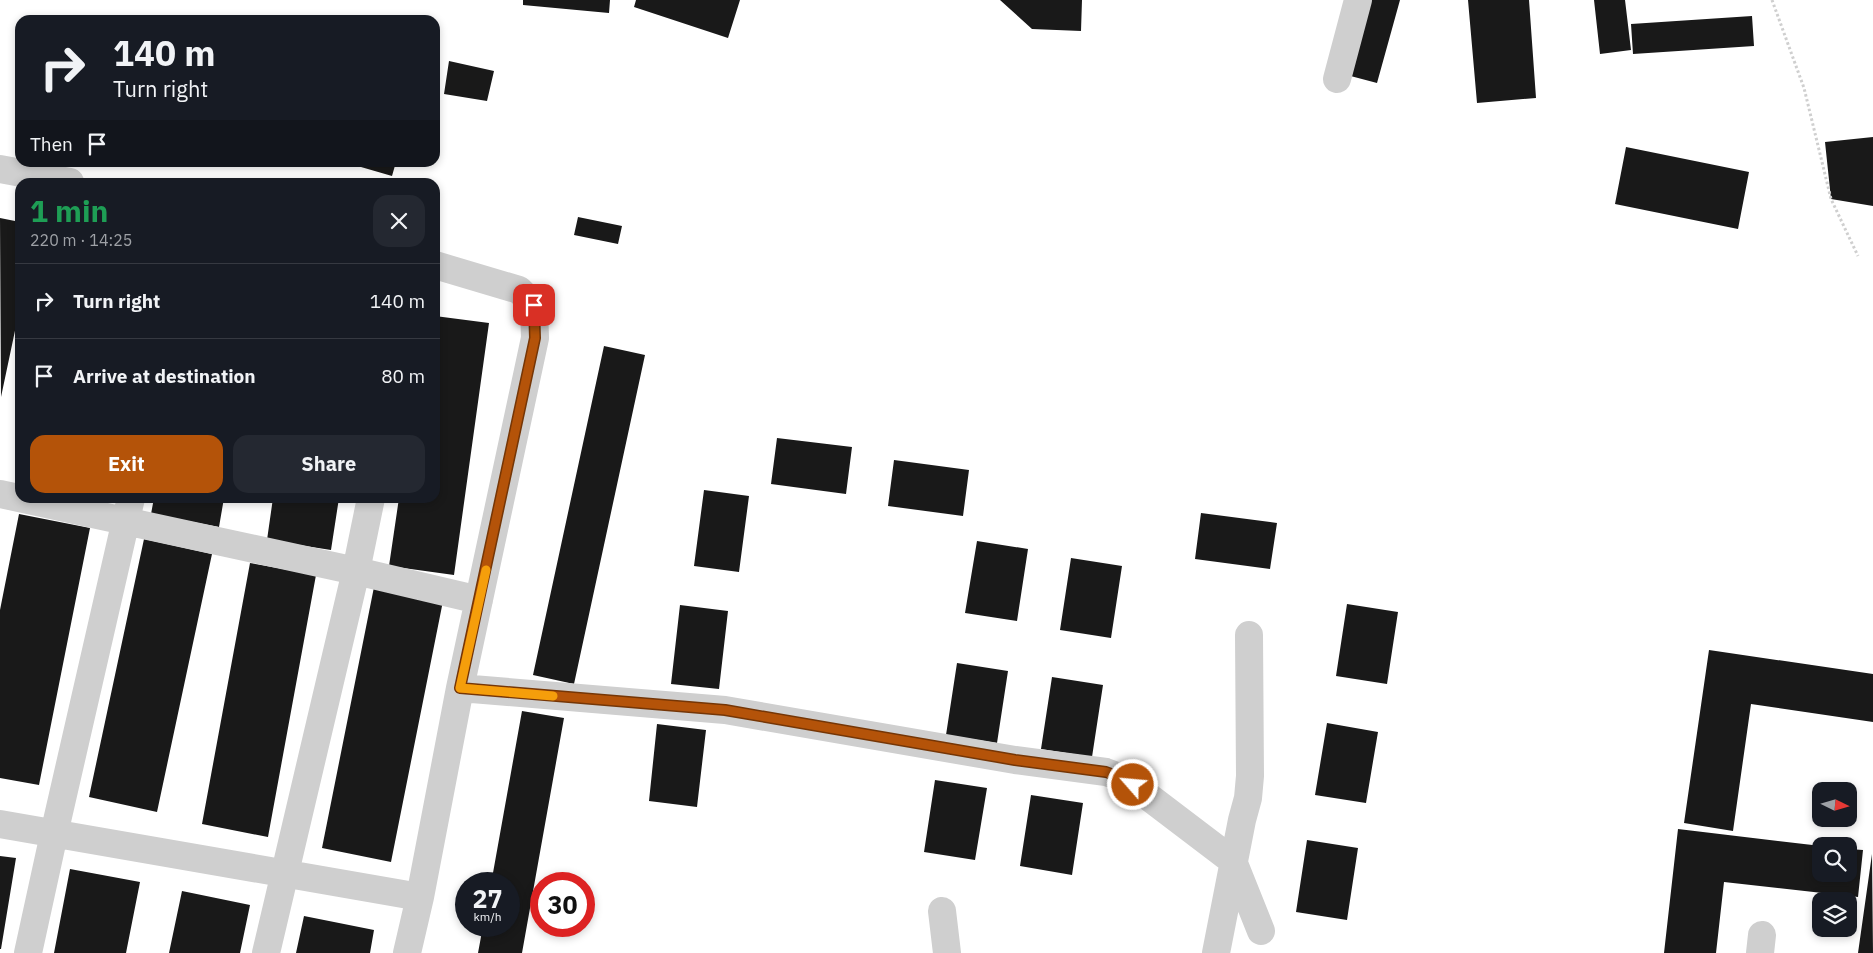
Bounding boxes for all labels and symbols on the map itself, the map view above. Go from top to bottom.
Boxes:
pin [513,284,555,326]
position arrow [1106,758,1158,810]
north arrow [1812,782,1858,828]
speed limit sign: 30 [530,872,595,937]

